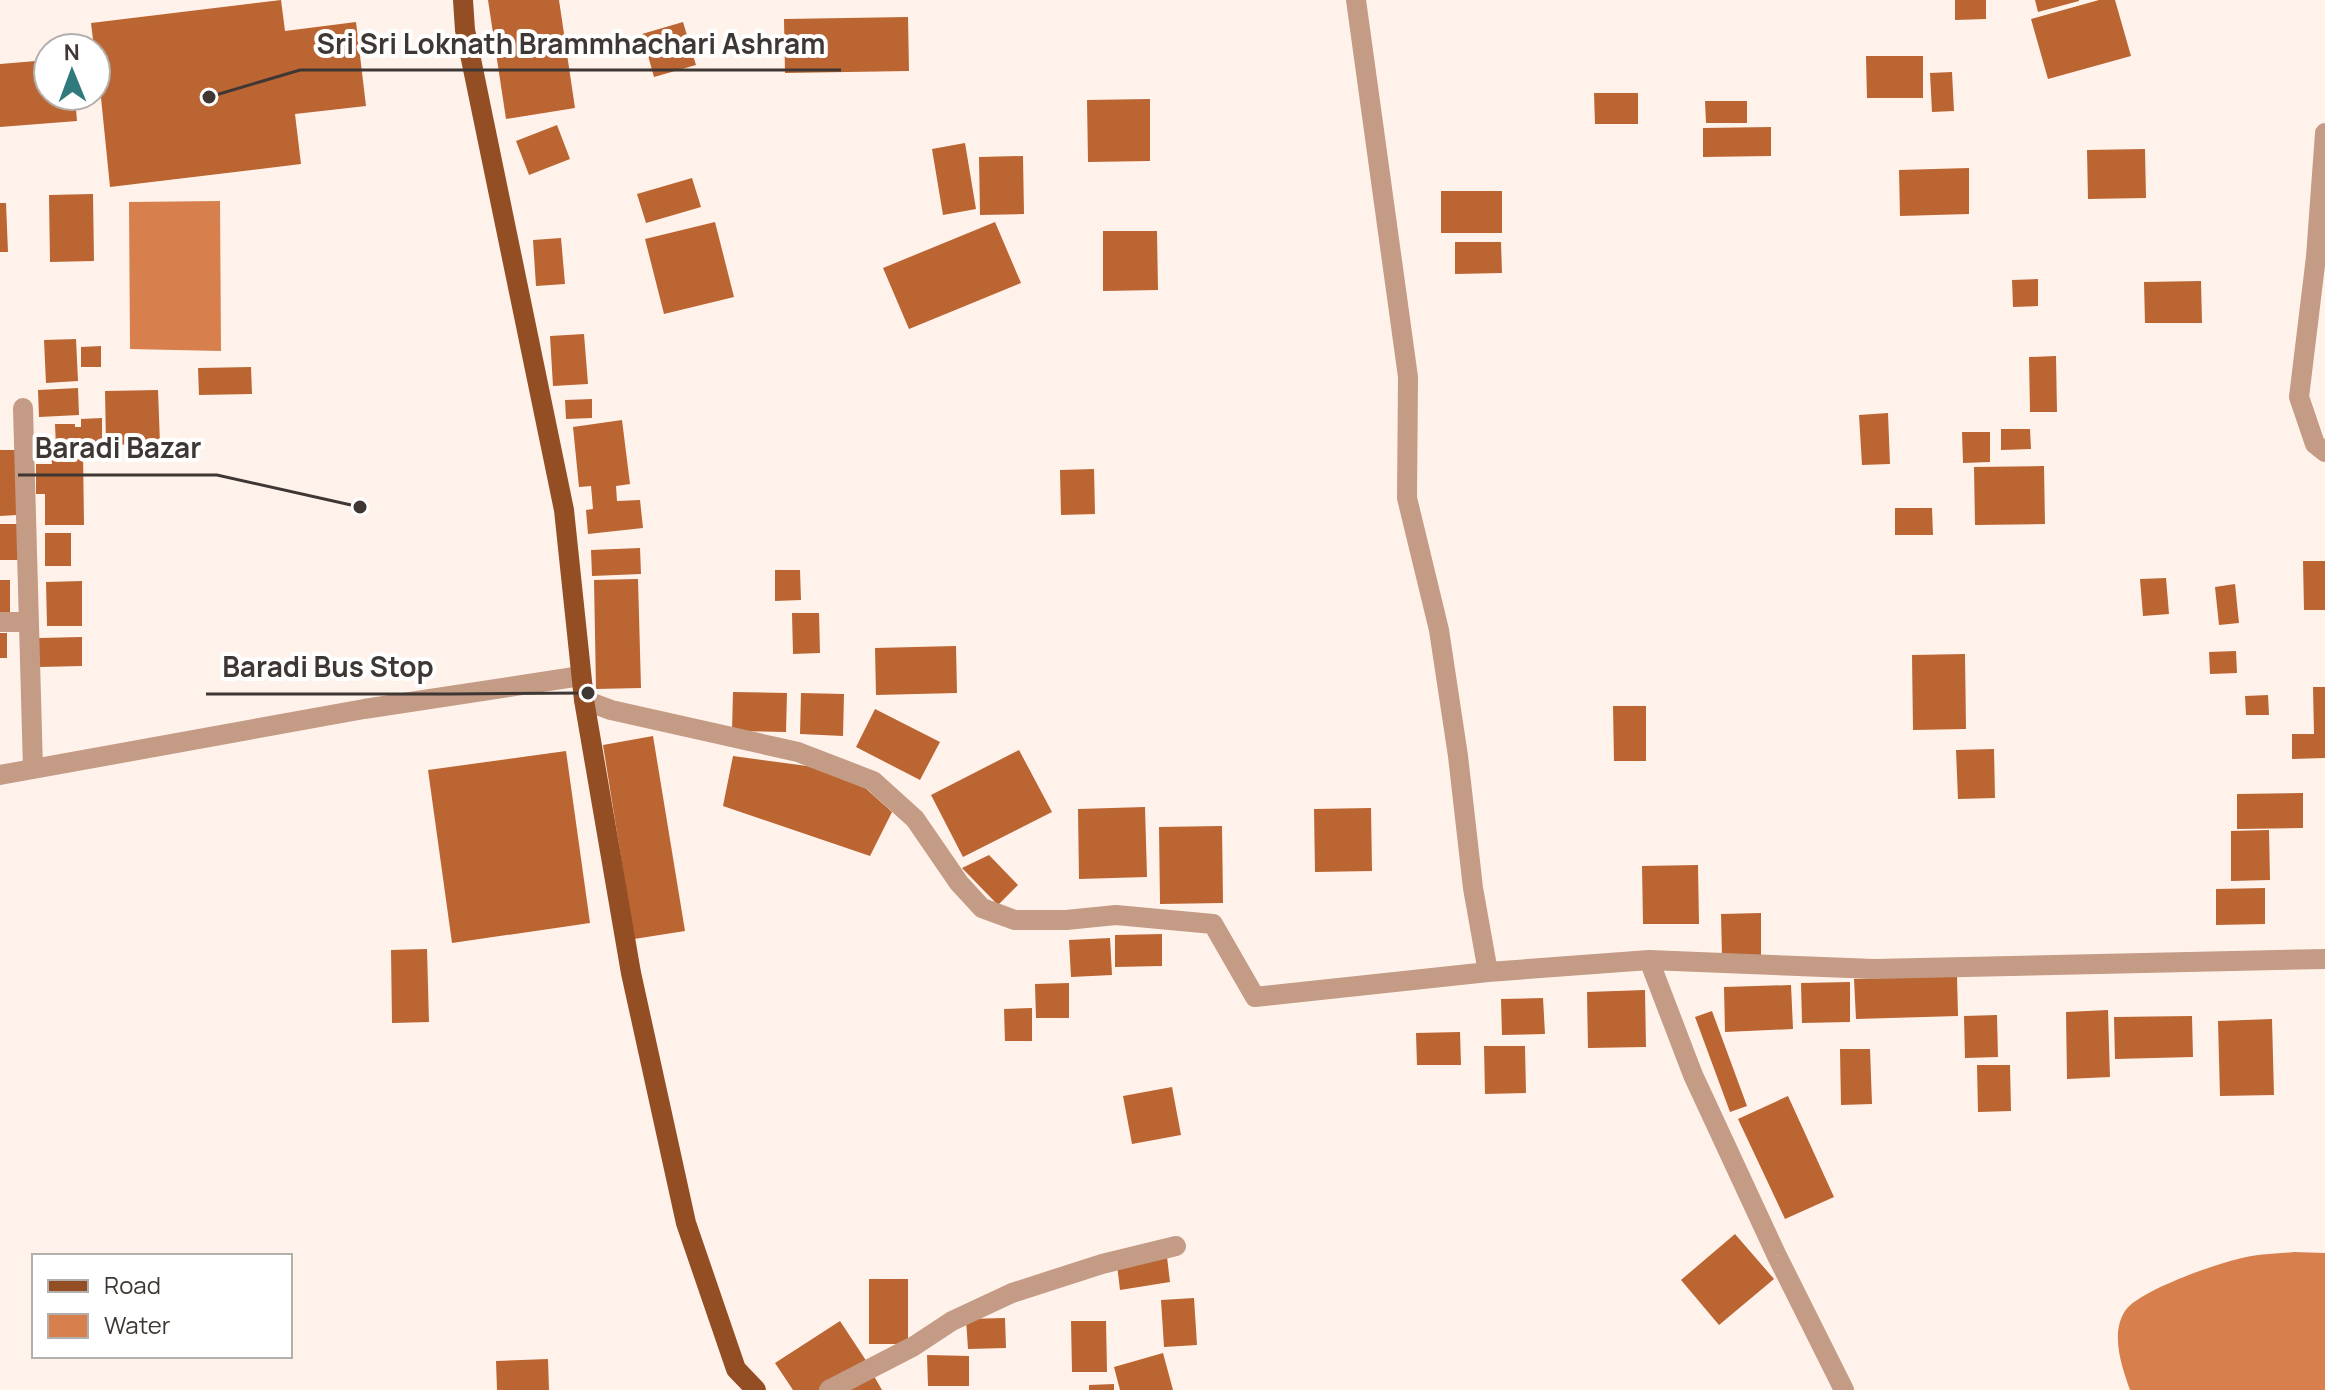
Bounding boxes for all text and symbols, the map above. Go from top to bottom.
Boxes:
callout: Sri Sri Loknath Brammhachari Ashram [300,18,841,70]
text: Sri Sri Loknath Brammhachari Ashram [317,24,825,62]
north arrow [32,32,112,112]
text: N [63,37,80,67]
callout: Baradi Bazar [18,423,217,475]
text: Baradi Bazar [35,428,201,466]
callout: Baradi Bus Stop [206,642,450,694]
text: Baradi Bus Stop [222,647,434,685]
legend [32,1254,292,1358]
text: Road [104,1268,161,1301]
text: Water [104,1308,171,1341]

